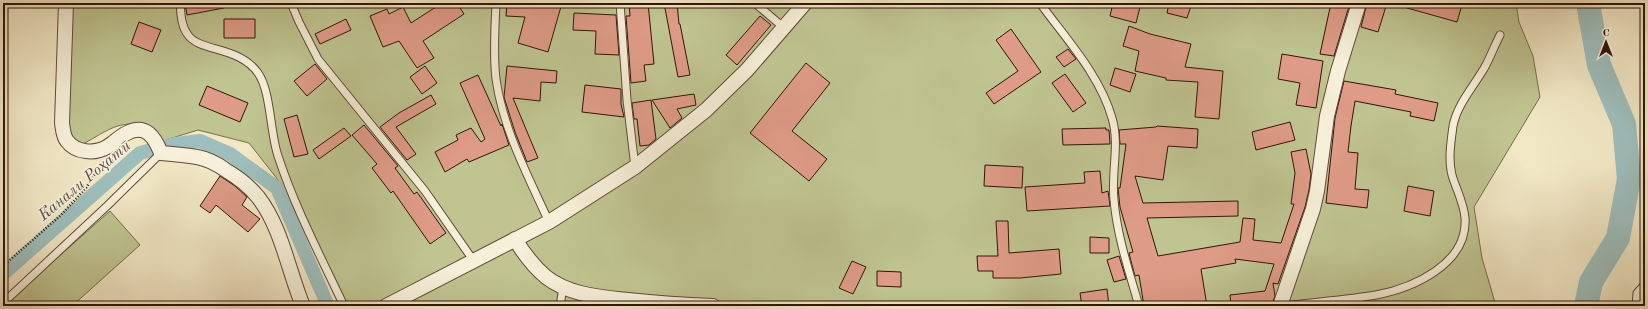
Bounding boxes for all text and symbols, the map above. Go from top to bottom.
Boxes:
north arrow [1586,22,1626,62]
text: С [1602,28,1610,39]
water label: Канали Роҳатӣ [35,138,134,225]

